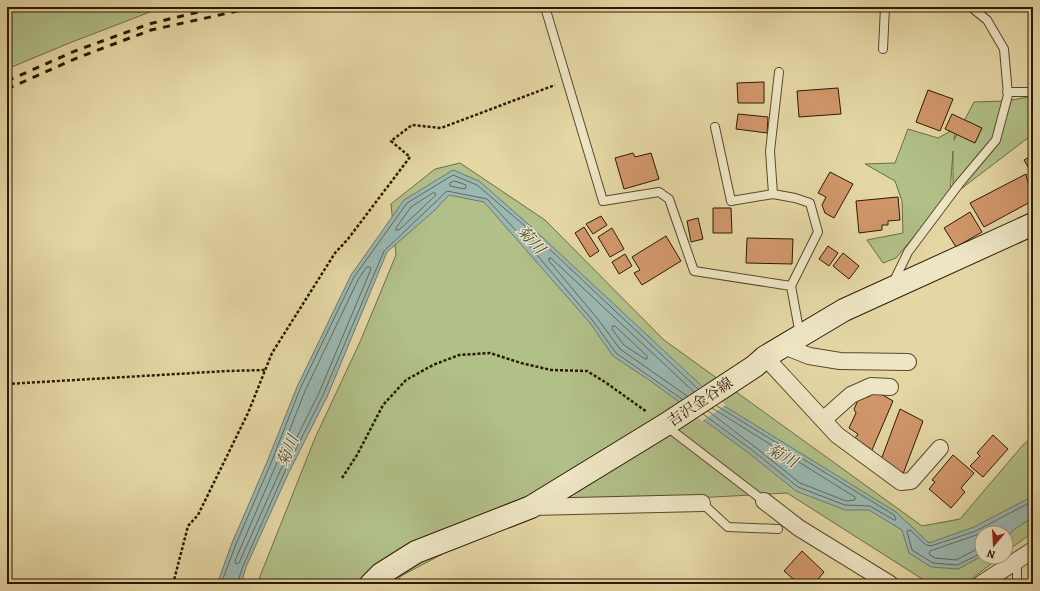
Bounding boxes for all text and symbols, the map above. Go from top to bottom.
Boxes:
water label: 菊川 [512,221,551,261]
street label: 吉沢金谷線 [663,373,737,431]
water label: 菊川 [272,430,305,470]
water label: 菊川 [763,439,803,474]
north arrow [974,525,1014,565]
text: N [985,546,997,562]

